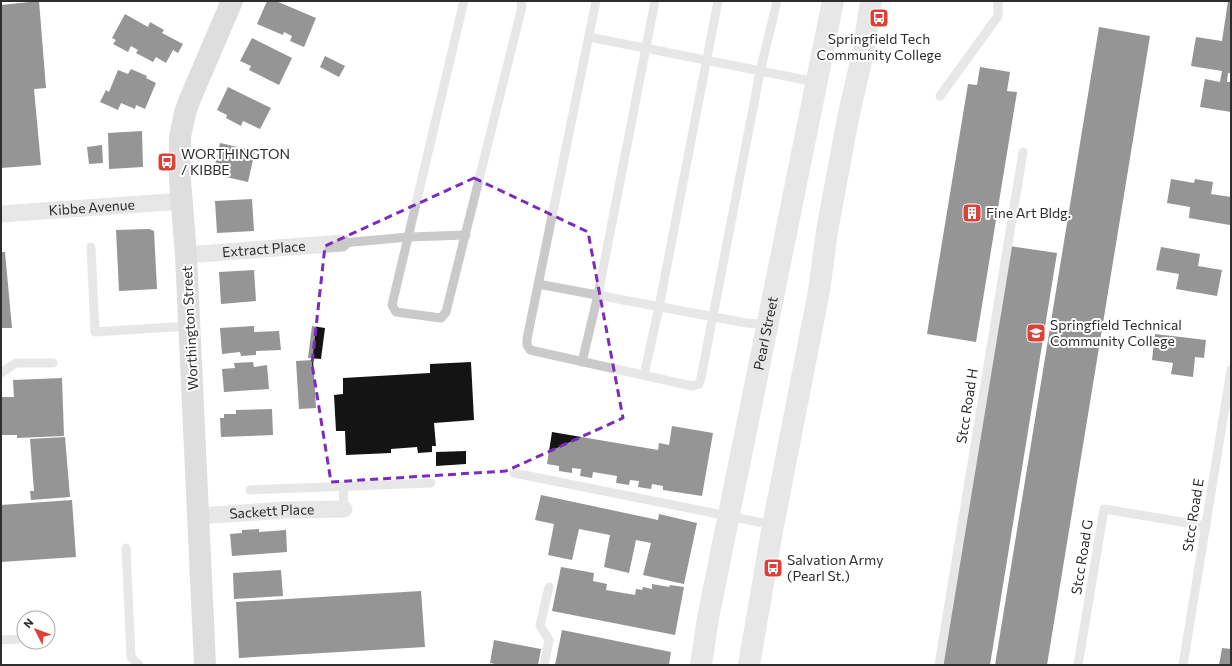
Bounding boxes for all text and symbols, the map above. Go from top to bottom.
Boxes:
bus stop icon: Springfield Tech Community College [868,7,890,29]
place label: Springfield Tech Community College [817,30,941,63]
place label: WORTHINGTON / KIBBE [181,145,290,178]
bus stop icon: WORTHINGTON / KIBBE [156,151,178,173]
street label: Kibbe Avenue [48,195,135,219]
building icon: Fine Art Bldg. [961,202,983,224]
place label: Fine Art Bldg. [986,204,1071,221]
street label: Extract Place [221,237,306,260]
street label: Worthington Street [178,265,201,391]
street label: Pearl Street [749,295,781,372]
place label: Springfield Technical Community College [1050,316,1182,349]
school or university icon: Springfield Technical Community College [1025,322,1047,344]
street label: Stcc Road H [952,367,981,445]
street label: Stcc Road E [1178,477,1207,553]
street label: Sackett Place [229,500,315,522]
street label: Stcc Road G [1067,518,1096,596]
place label: Salvation Army (Pearl St.) [787,551,883,584]
bus stop icon: Salvation Army (Pearl St.) [762,557,784,579]
north arrow [16,610,56,650]
text: N [21,616,36,630]

